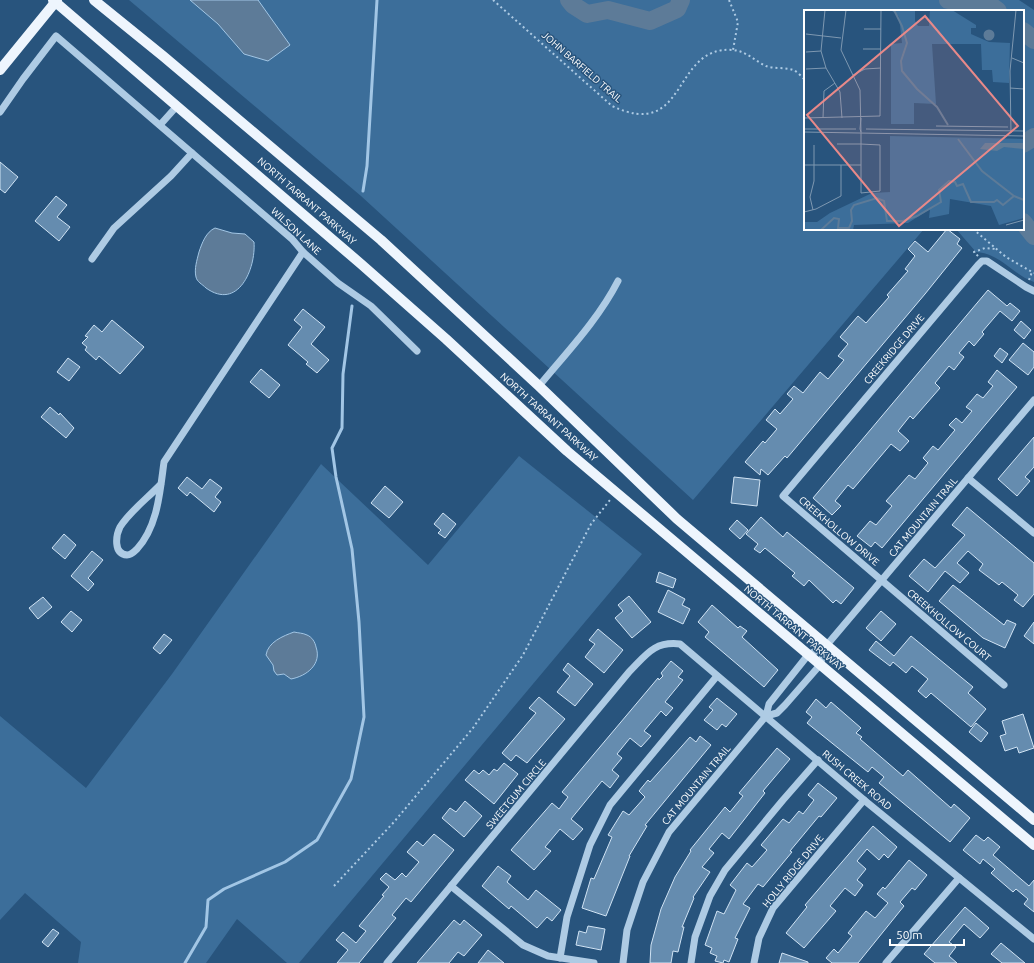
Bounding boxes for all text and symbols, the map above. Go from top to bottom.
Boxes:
inset map [804,10,1024,230]
street label: JOHN BARFIELD TRAIL [540,29,624,105]
street label: NORTH TARRANT PARKWAY [255,155,359,247]
street label: WILSON LANE [269,205,323,257]
street label: CREEKRIDGE DRIVE [862,312,927,386]
street label: NORTH TARRANT PARKWAY [498,370,600,464]
street label: CAT MOUNTAIN TRAIL [887,475,959,559]
street label: CREEKHOLLOW DRIVE [797,494,882,568]
street label: NORTH TARRANT PARKWAY [742,583,846,673]
street label: CREEKHOLLOW COURT [905,587,993,664]
street label: CAT MOUNTAIN TRAIL [660,743,732,827]
street label: RUSH CREEK ROAD [820,748,894,812]
street label: SWEETGUM CIRCLE [484,757,548,831]
street label: HOLLY RIDGE DRIVE [760,832,826,910]
scale bar [890,921,964,947]
text: 50 m [896,928,923,941]

